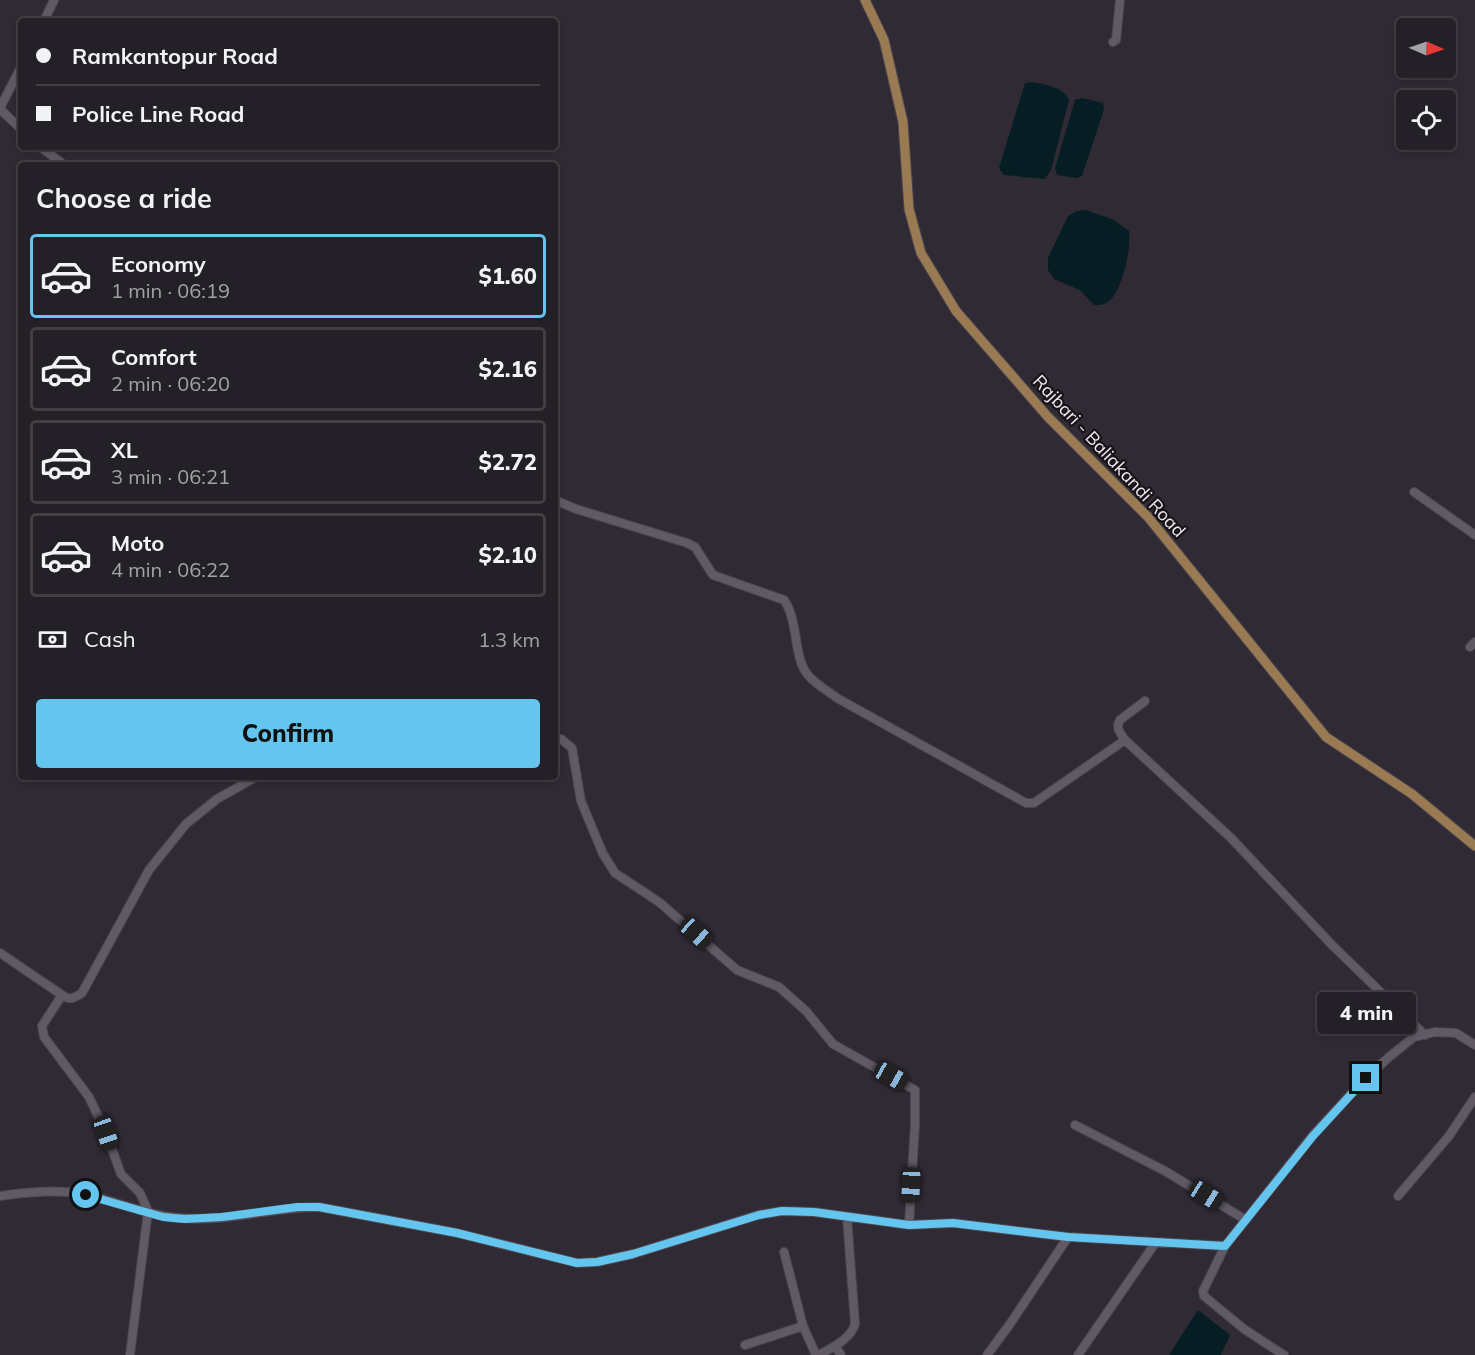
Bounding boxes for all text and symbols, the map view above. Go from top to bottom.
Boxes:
north arrow [1396,18,1456,78]
map controls [1396,18,1456,150]
text: Ramkantopur Road [72,42,278,70]
button: locate [1396,90,1456,150]
text: Police Line Road [72,100,244,128]
text: Choose a ride [36,181,212,215]
icon: car [39,249,93,303]
text: Economy [111,250,206,278]
text: $1.60 [478,262,537,290]
text: 1 min · 06:19 [111,278,230,303]
icon: car [39,342,93,396]
text: Comfort [111,343,197,371]
text: $2.16 [478,355,537,383]
street label: Rajbari - Baliakandi Road [1028,370,1191,542]
text: 2 min · 06:20 [111,371,230,396]
icon: car [39,435,93,489]
text: XL [111,436,138,464]
text: $2.72 [478,448,537,476]
text: 3 min · 06:21 [111,464,230,489]
icon: car [39,528,93,582]
text: Moto [111,529,164,557]
text: $2.10 [478,541,537,569]
text: 4 min · 06:22 [111,557,230,582]
icon: cash [36,623,69,656]
text: Cash [84,625,136,653]
text: 1.3 km [478,627,540,652]
button: Confirm [36,699,540,768]
car [677,914,715,952]
callout: 4 min [1316,991,1416,1033]
text: 4 min [1340,1000,1393,1025]
car [871,1059,911,1093]
route end [1352,1064,1379,1091]
car [92,1113,120,1153]
car [901,1167,921,1203]
car [1186,1178,1226,1212]
route start [72,1181,99,1208]

